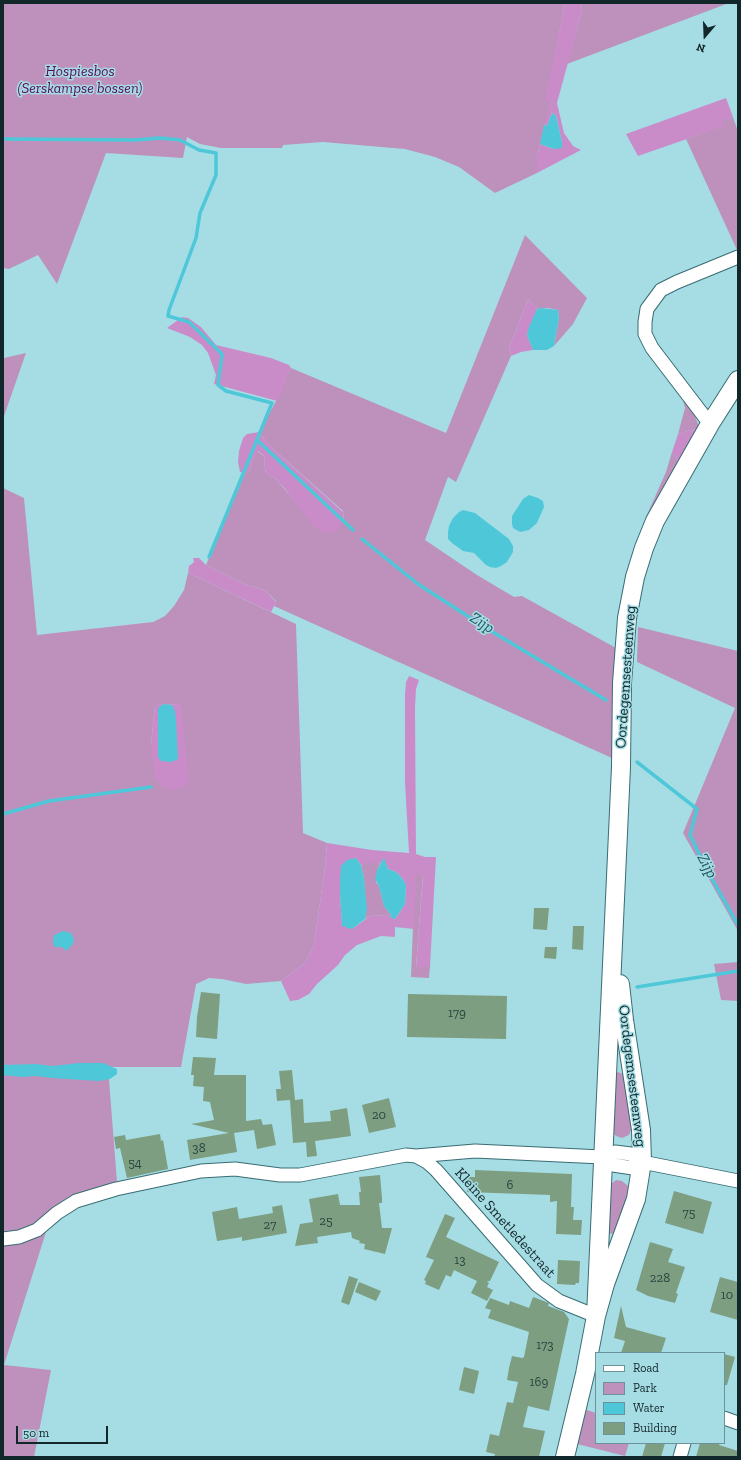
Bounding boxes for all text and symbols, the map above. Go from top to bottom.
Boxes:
north arrow [685,16,725,56]
text: N [695,40,707,55]
park label: Hospiesbos (Serskampse bossen) [18,63,142,98]
street label: Oordegemsesteenweg [612,605,640,749]
water label: Zijp [466,608,498,638]
water label: Zijp [693,850,721,882]
street label: Oordegemsesteenweg [614,1004,650,1148]
house number: 179 [448,1005,466,1021]
house number: 20 [372,1107,386,1123]
house number: 38 [192,1140,206,1156]
house number: 54 [128,1155,142,1171]
street label: Kleine Smetledestraat [451,1164,559,1282]
house number: 6 [507,1177,513,1193]
house number: 75 [683,1205,695,1221]
house number: 25 [319,1213,333,1229]
house number: 27 [264,1217,276,1233]
house number: 13 [454,1252,466,1268]
house number: 228 [650,1270,670,1286]
house number: 10 [721,1287,733,1303]
house number: 173 [536,1337,554,1353]
legend [595,1352,725,1444]
text: Road [633,1361,659,1375]
house number: 169 [530,1374,548,1390]
text: Park [633,1381,657,1395]
text: Water [633,1401,665,1415]
scale bar [18,1418,110,1444]
text: Building [633,1421,677,1435]
text: 50 m [23,1426,49,1440]

